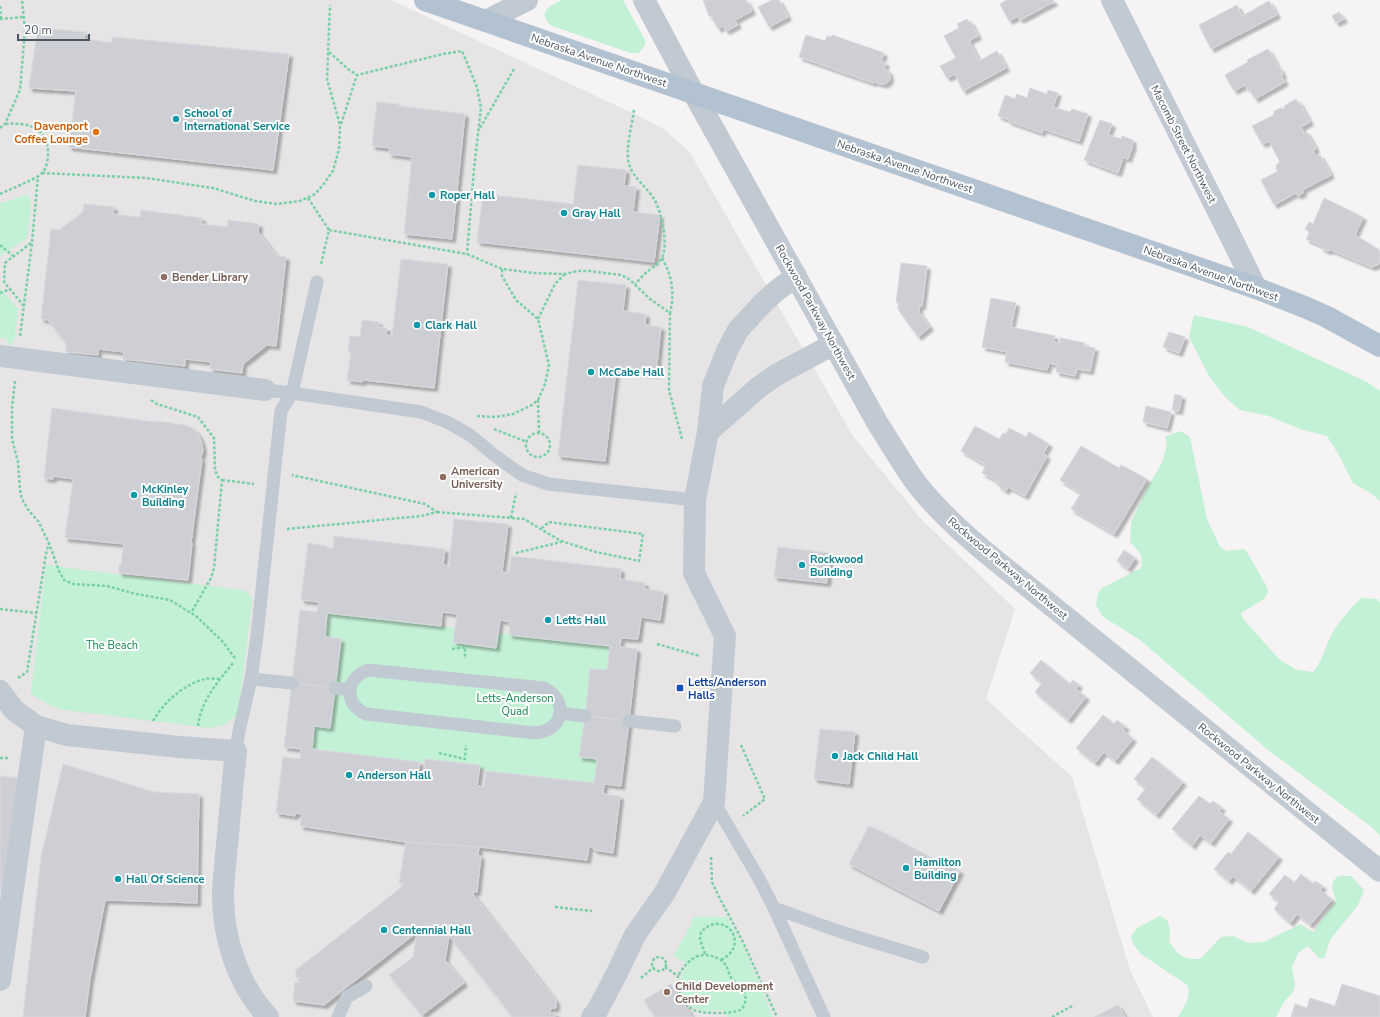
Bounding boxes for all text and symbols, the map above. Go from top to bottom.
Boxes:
scale bar [18,16,89,42]
text: 20 m [24,22,52,38]
street label: Nebraska Avenue Northwest [529,30,669,91]
street label: Macomb Street Northwest [1147,83,1220,206]
place label: School of International Service [184,106,290,134]
marker: School of International Service [171,114,181,124]
place label: Davenport Coffee Lounge [14,119,89,147]
marker: Davenport Coffee Lounge [91,127,101,137]
street label: Nebraska Avenue Northwest [835,136,975,197]
place label: Roper Hall [440,188,496,203]
marker: Roper Hall [427,190,437,200]
place label: Gray Hall [572,206,621,221]
marker: Gray Hall [559,208,569,218]
street label: Rockwood Parkway Northwest [772,242,859,383]
street label: Nebraska Avenue Northwest [1141,242,1280,305]
place label: Bender Library [172,270,248,285]
marker: Bender Library [159,272,169,282]
place label: Clark Hall [425,318,477,333]
marker: Clark Hall [412,320,422,330]
place label: McCabe Hall [599,365,665,380]
marker: McCabe Hall [586,367,596,377]
place label: American University [451,464,503,492]
marker: American University [438,472,448,482]
place label: McKinley Building [142,482,189,510]
marker: McKinley Building [129,490,139,500]
street label: Rockwood Parkway Northwest [945,514,1071,623]
place label: Rockwood Building [810,552,863,580]
marker: Rockwood Building [797,560,807,570]
place label: Letts Hall [556,613,607,628]
marker: Letts Hall [543,615,553,625]
park label: The Beach [86,638,138,653]
place label: Letts/Anderson Halls [688,675,766,703]
marker: Letts/Anderson Halls [675,683,685,693]
park label: Letts-Anderson Quad [476,691,554,719]
street label: Rockwood Parkway Northwest [1195,720,1323,827]
place label: Jack Child Hall [842,749,919,764]
marker: Jack Child Hall [830,751,840,761]
place label: Anderson Hall [357,768,432,783]
marker: Anderson Hall [344,770,354,780]
place label: Hamilton Building [914,855,961,883]
marker: Hamilton Building [901,863,911,873]
place label: Hall Of Science [126,872,205,887]
marker: Hall Of Science [113,874,123,884]
place label: Centennial Hall [392,923,472,938]
marker: Centennial Hall [379,925,389,935]
place label: Child Development Center [675,979,774,1007]
marker: Child Development Center [662,987,672,997]

